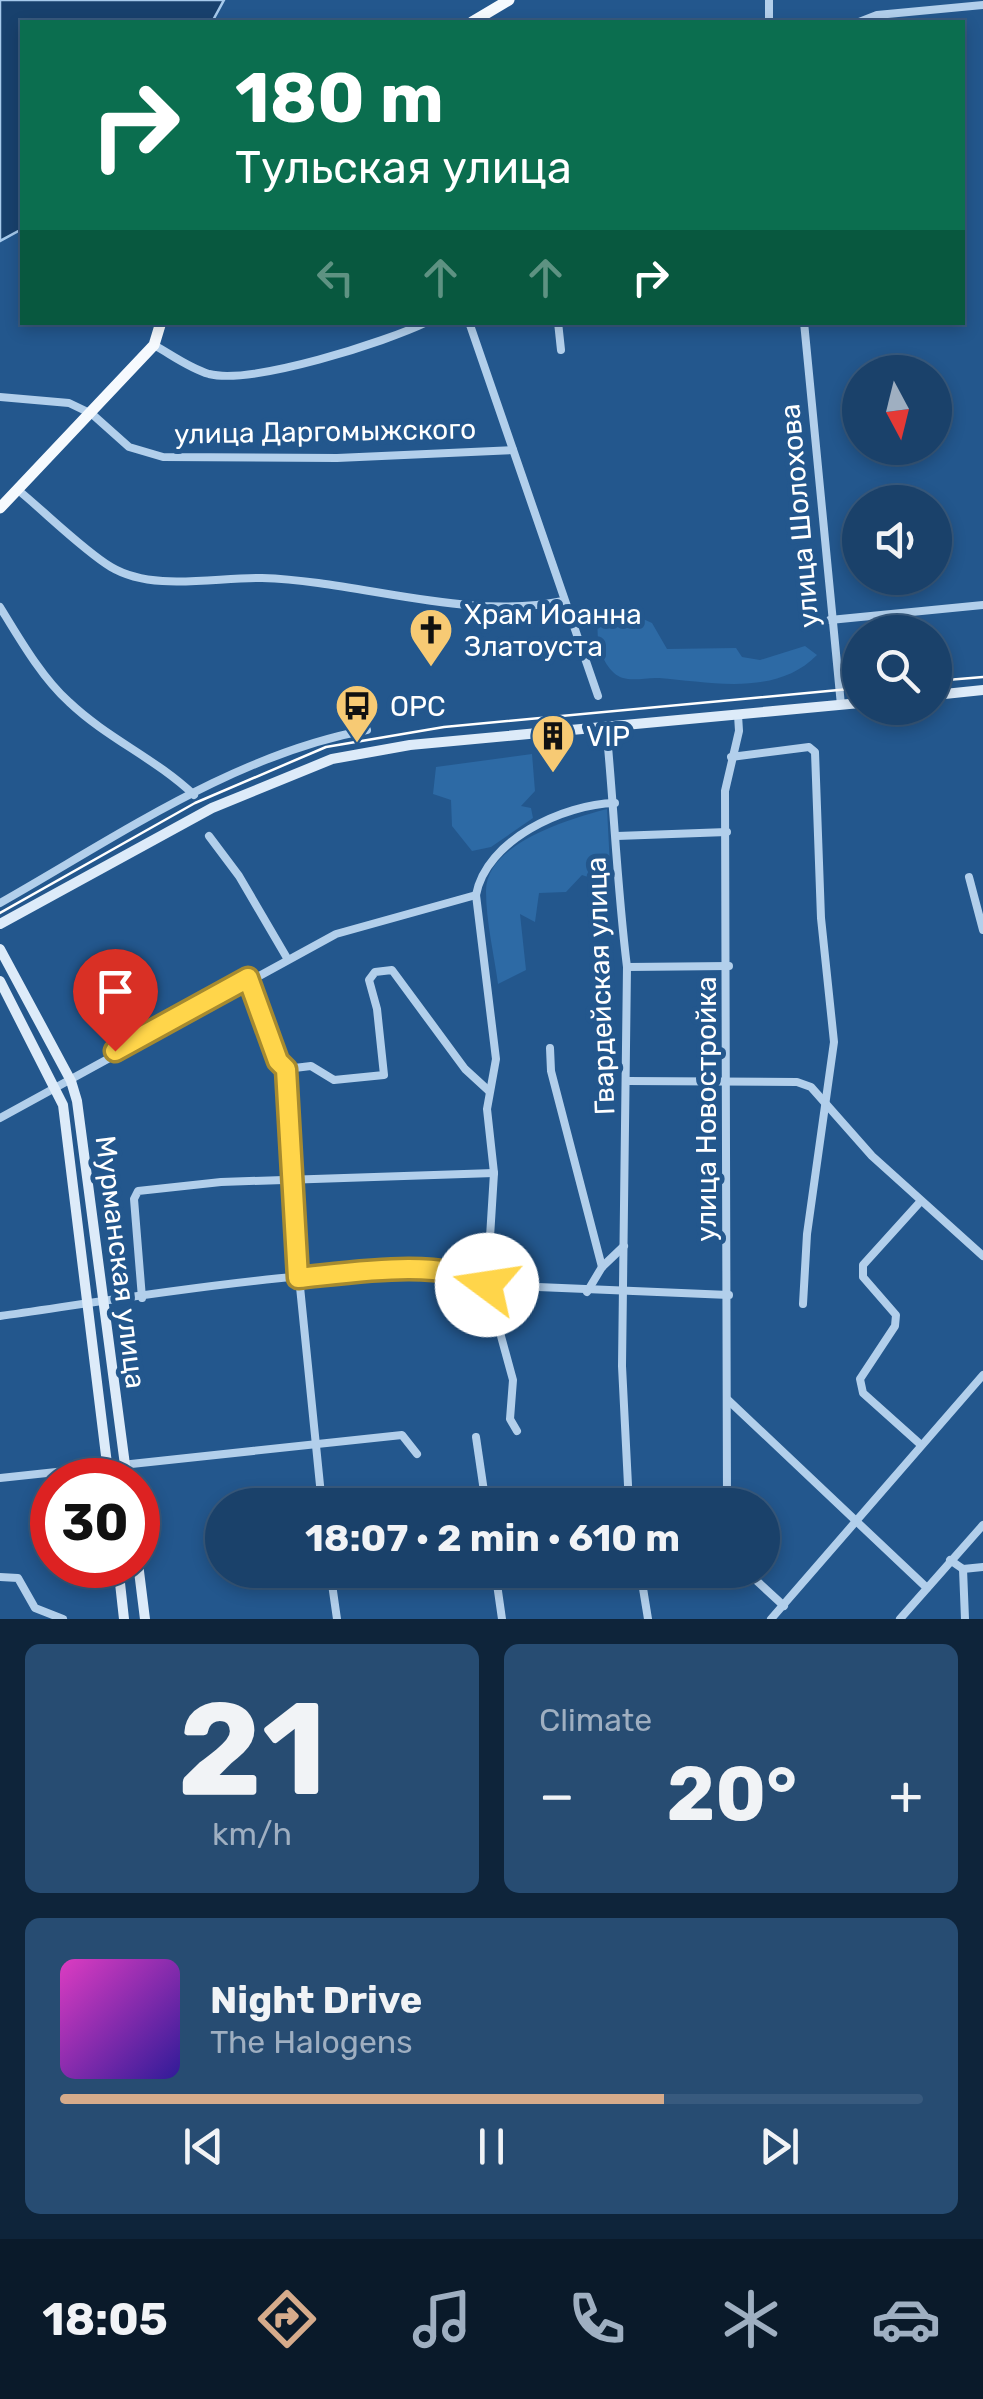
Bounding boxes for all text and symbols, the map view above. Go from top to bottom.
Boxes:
text: 180 m [235,57,444,140]
icon: right [70,60,200,190]
text: Тульская улица [235,141,572,194]
icon: left [308,250,363,305]
icon: ahead [413,250,468,305]
icon: ahead [518,250,573,305]
icon: right [623,250,678,305]
north arrow [842,355,952,465]
map controls [842,355,952,725]
street label: улица Шолохова [773,403,826,629]
street label: улица Даргомыжского [174,412,476,451]
button: sound [842,485,952,595]
place label: Храм Иоанна Златоуста [464,598,642,663]
church icon: Храм Иоанна Златоуста [408,607,454,668]
button: search [842,615,952,725]
bus stop icon: ОРС [334,683,380,744]
place label: ОРС [390,690,446,723]
building icon: VIP [530,713,576,774]
place label: VIP [586,720,630,753]
street label: Гвардейская улица [580,856,621,1116]
pin [73,949,158,1052]
icon: arrive [88,964,143,1019]
street label: улица Новостройка [690,976,723,1242]
street label: Мурманская улица [89,1134,152,1390]
position arrow [435,1233,539,1337]
speed limit sign: 30 [30,1458,160,1588]
text: 18:07 · 2 min · 610 m [305,1515,680,1561]
text: 21 [177,1672,327,1827]
text: Climate [539,1701,652,1739]
text: 20° [666,1750,797,1839]
text: − [539,1763,575,1828]
text: + [889,1763,923,1828]
text: km/h [212,1815,292,1853]
text: Night Drive [210,1977,422,2023]
text: The Halogens [210,2023,413,2061]
icon: previous [176,2119,231,2174]
icon: pause [464,2119,519,2174]
icon: next [752,2119,807,2174]
icon: directions [252,2284,322,2354]
icon: music [407,2284,477,2354]
icon: phone [562,2284,632,2354]
icon: climate [716,2284,786,2354]
icon: car [871,2284,941,2354]
text: 18:05 [42,2293,168,2346]

